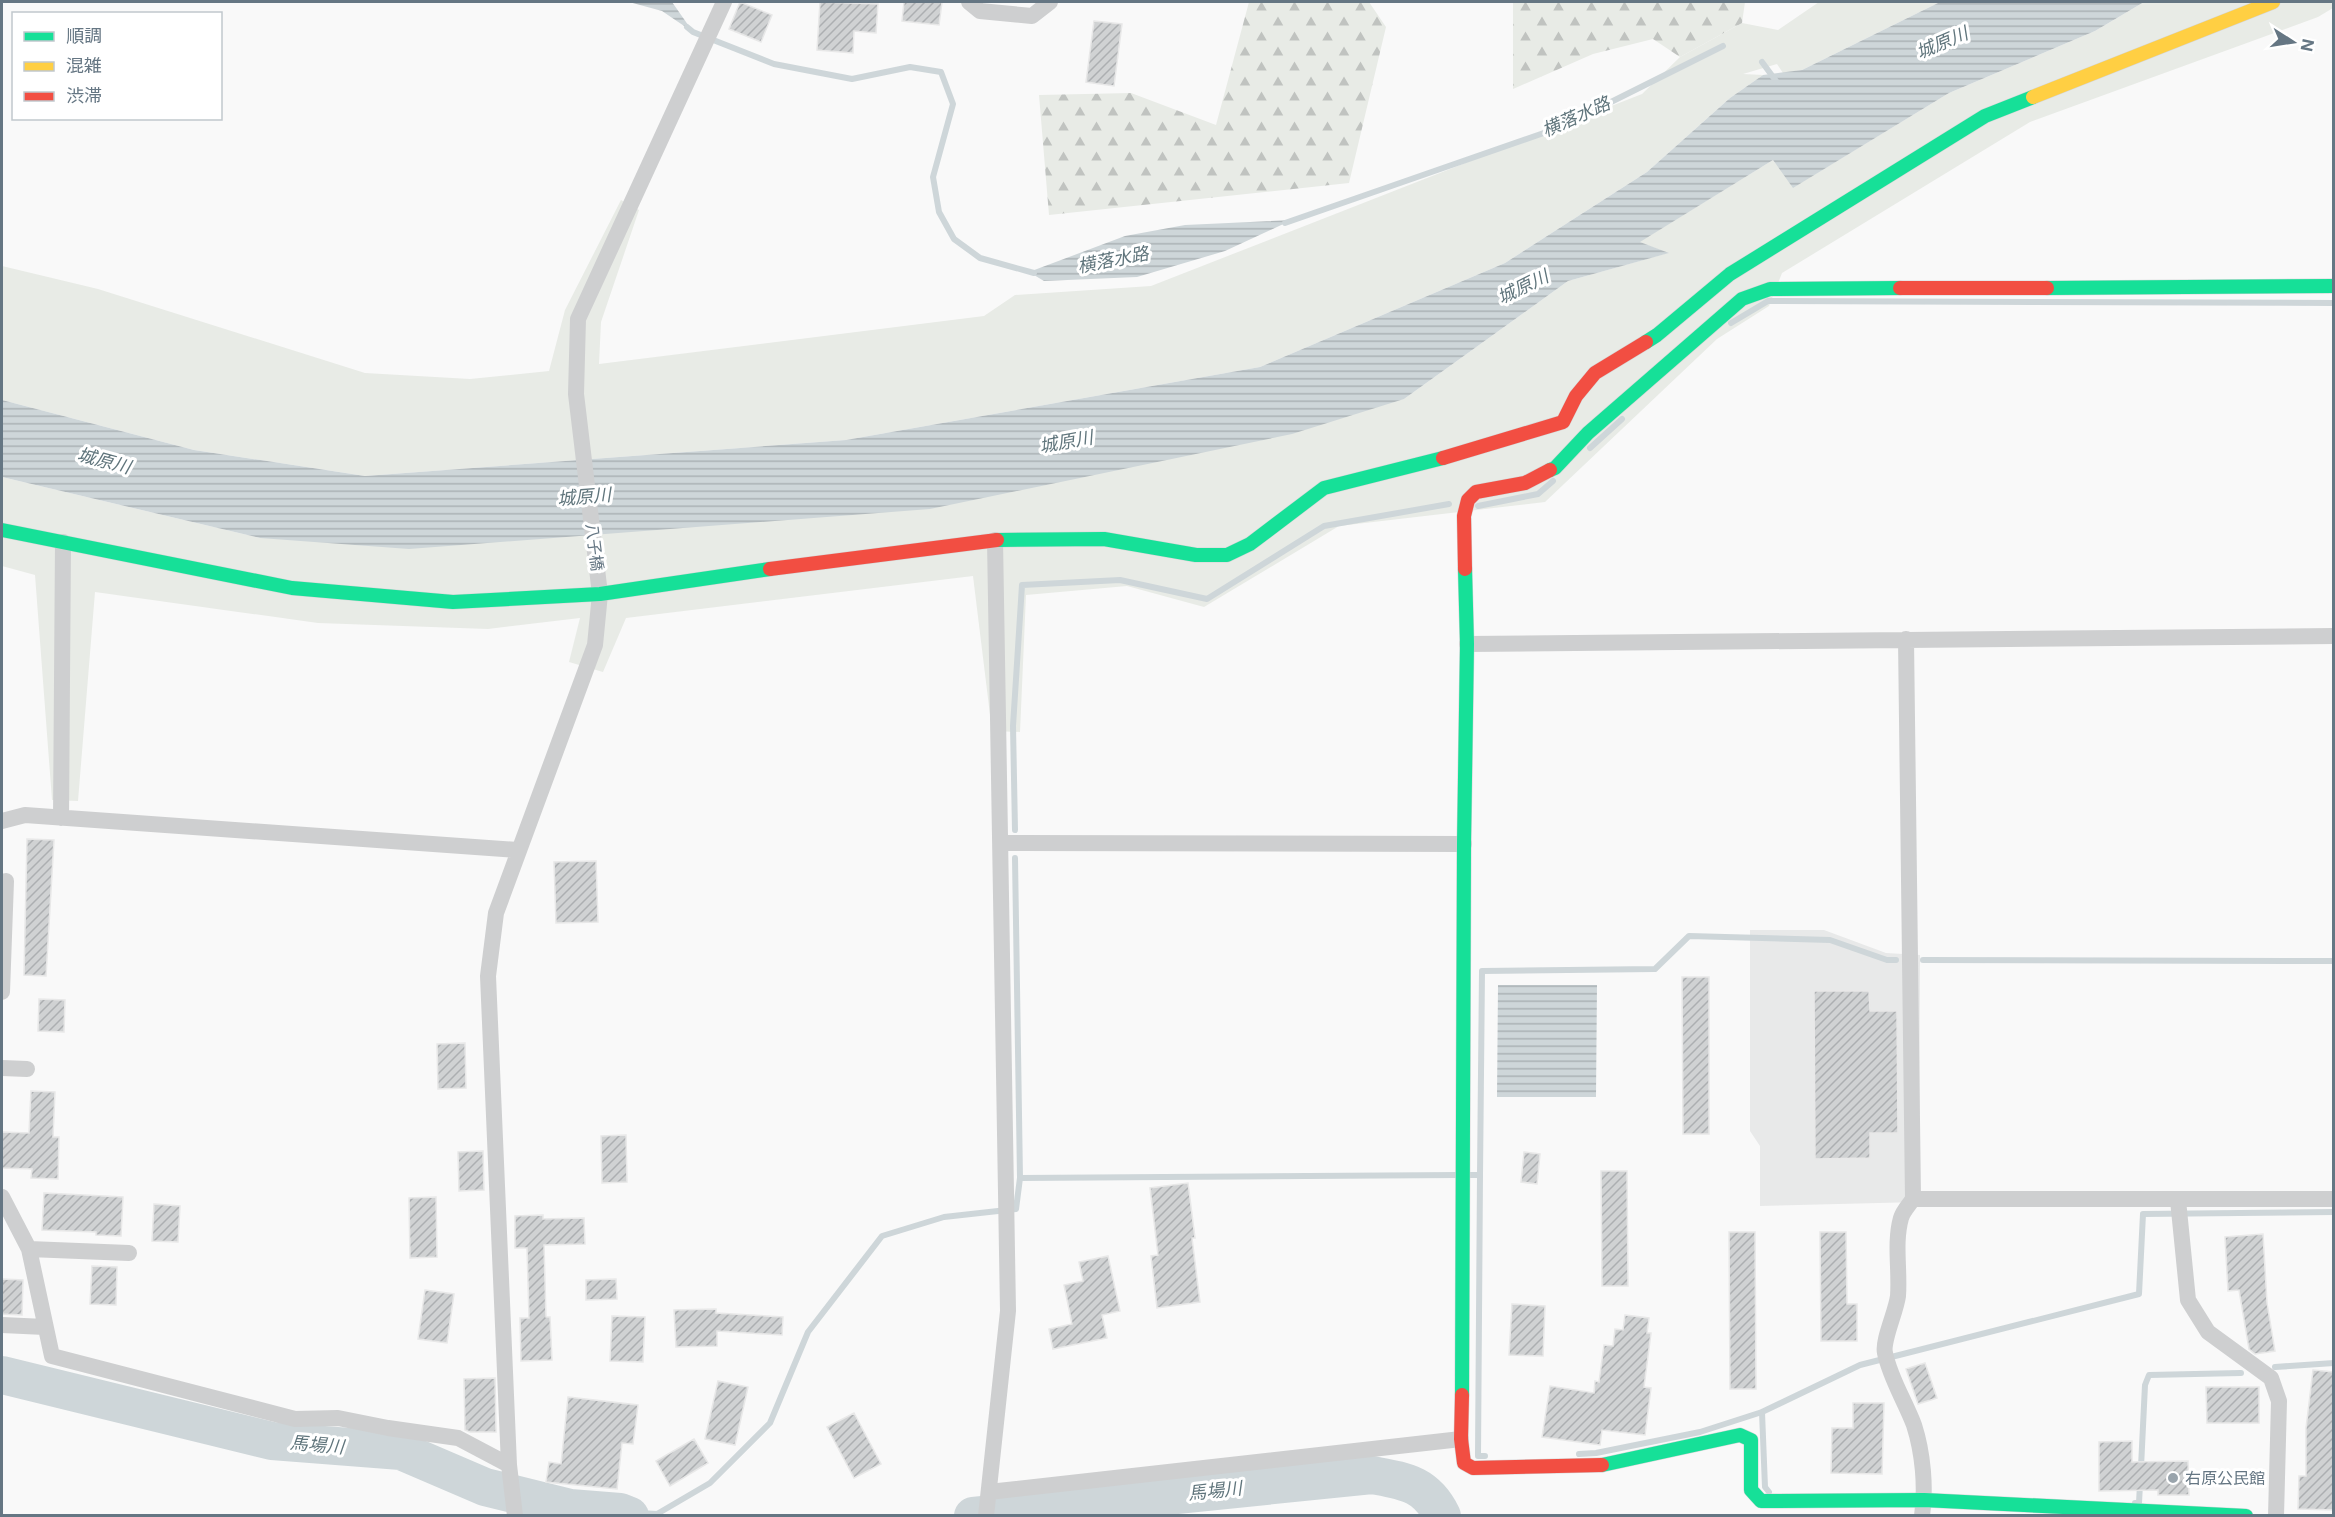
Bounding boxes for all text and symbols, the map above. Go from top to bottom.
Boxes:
legend [12,12,222,120]
north arrow [2263,12,2323,72]
water label: 城原川 [1913,22,1973,63]
text: 順調 [66,25,102,46]
text: N [2297,37,2319,53]
text: 混雑 [66,55,102,76]
text: 渋滞 [66,85,102,106]
water label: 横落水路 [1539,91,1615,141]
water label: 横落水路 [1076,242,1152,277]
water label: 城原川 [1494,264,1553,308]
water label: 城原川 [1038,426,1096,457]
water label: 城原川 [75,443,135,478]
water label: 城原川 [556,484,614,509]
street label: 八子橋 [582,522,608,572]
water label: 馬場川 [289,1432,347,1457]
place label: 右原公民館 [2185,1468,2265,1488]
marker: 右原公民館 [2166,1471,2180,1485]
water label: 馬場川 [1187,1477,1245,1504]

